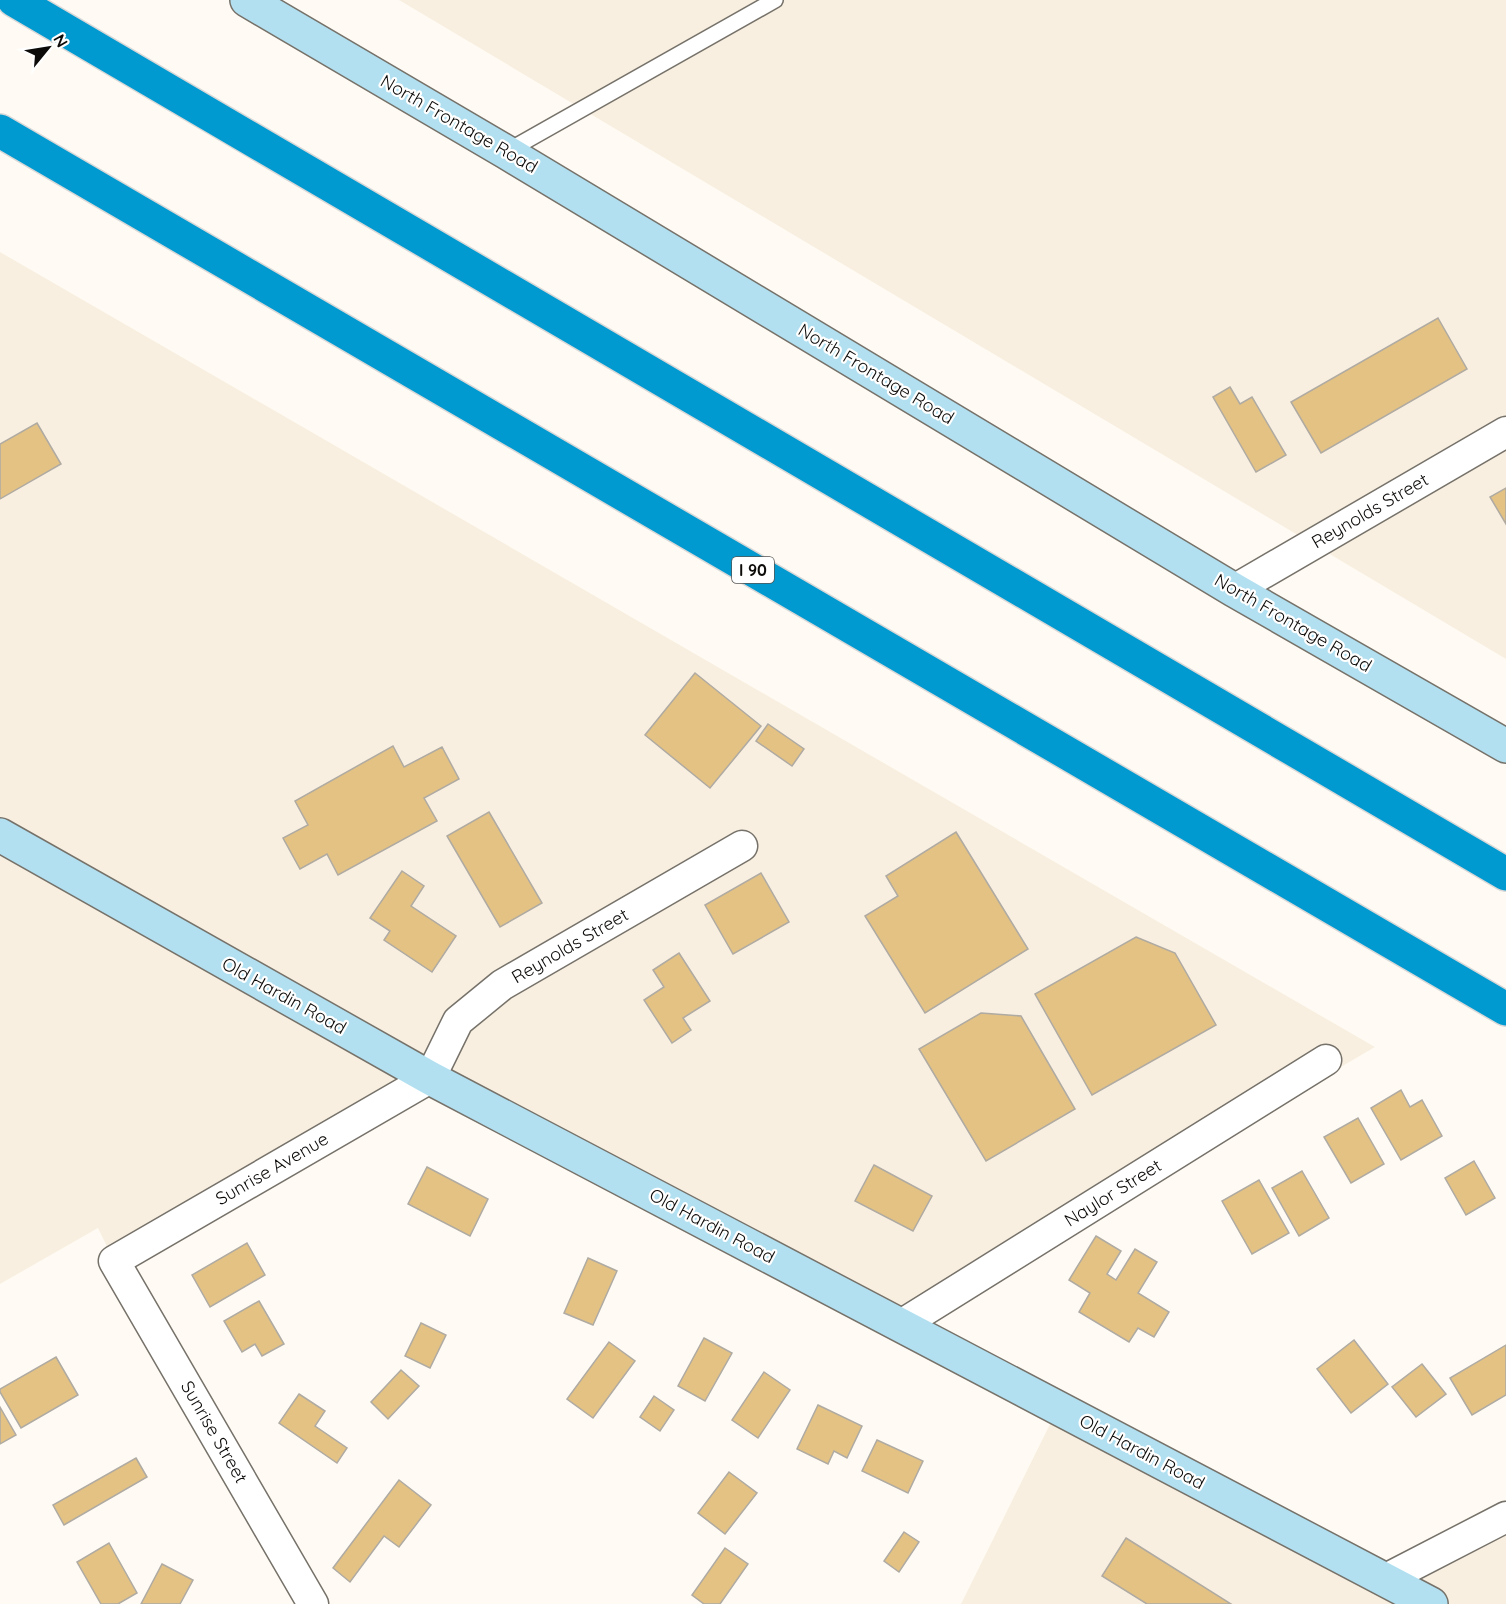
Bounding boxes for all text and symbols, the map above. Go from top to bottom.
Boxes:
north arrow [18,18,78,78]
text: N [49,30,73,51]
street label: North Frontage Road [377,69,542,178]
street label: North Frontage Road [794,318,958,429]
street label: Reynolds Street [1307,468,1432,553]
road number: I 90 [732,557,774,583]
street label: North Frontage Road [1211,568,1376,677]
street label: Reynolds Street [507,903,632,988]
street label: Old Hardin Road [218,952,350,1039]
street label: Sunrise Avenue [211,1127,332,1210]
street label: Naylor Street [1060,1154,1166,1232]
street label: Old Hardin Road [646,1183,779,1268]
street label: Sunrise Street [176,1377,253,1487]
street label: Old Hardin Road [1076,1409,1209,1494]

